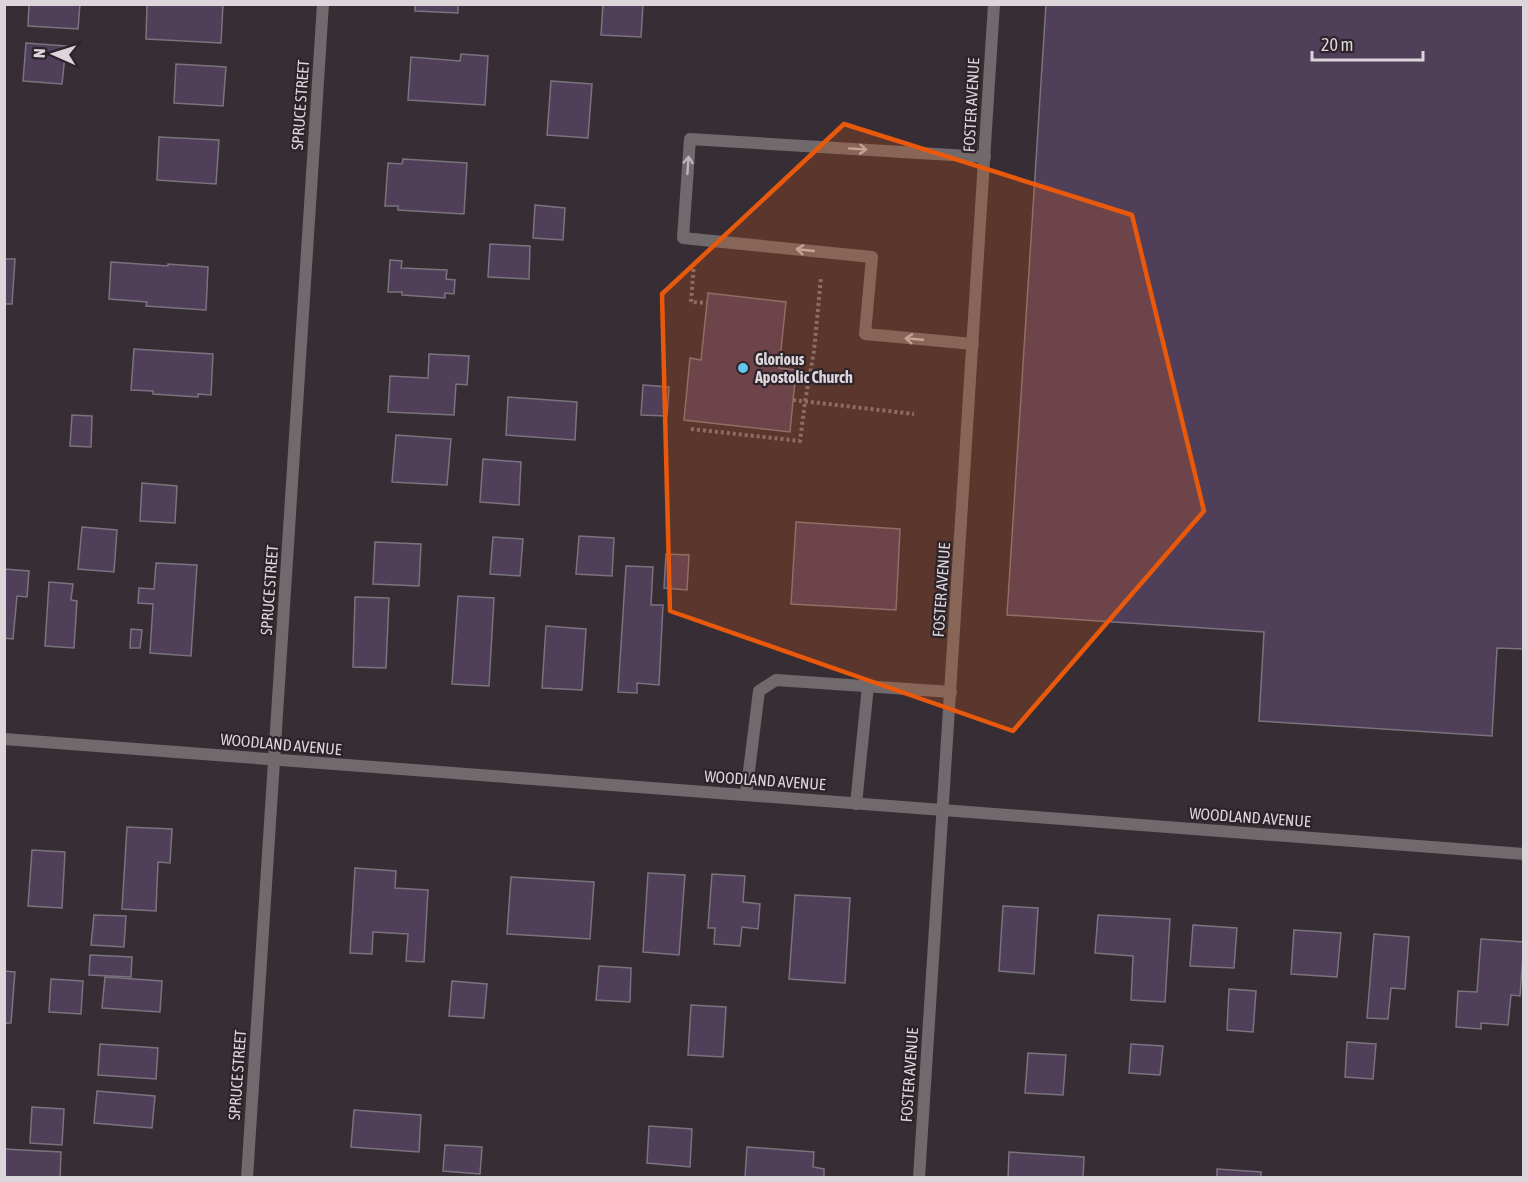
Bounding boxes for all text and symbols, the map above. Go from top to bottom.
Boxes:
north arrow [24,24,84,84]
scale bar [1312,24,1423,62]
text: 20 m [1321,34,1353,55]
text: N [30,48,48,58]
street label: FOSTER AVENUE [960,57,982,153]
street label: SPRUCE STREET [288,59,312,151]
one-way arrow [848,144,868,155]
one-way arrow [683,156,694,176]
one-way arrow [795,244,815,255]
one-way arrow [905,333,925,344]
place label: Glorious Apostolic Church [754,350,853,386]
marker: Glorious Apostolic Church [736,361,750,375]
street label: FOSTER AVENUE [929,542,953,638]
street label: SPRUCE STREET [257,544,281,636]
street label: WOODLAND AVENUE [220,730,343,758]
street label: WOODLAND AVENUE [704,767,826,793]
street label: WOODLAND AVENUE [1189,804,1311,830]
street label: FOSTER AVENUE [897,1027,921,1123]
street label: SPRUCE STREET [225,1029,249,1121]

